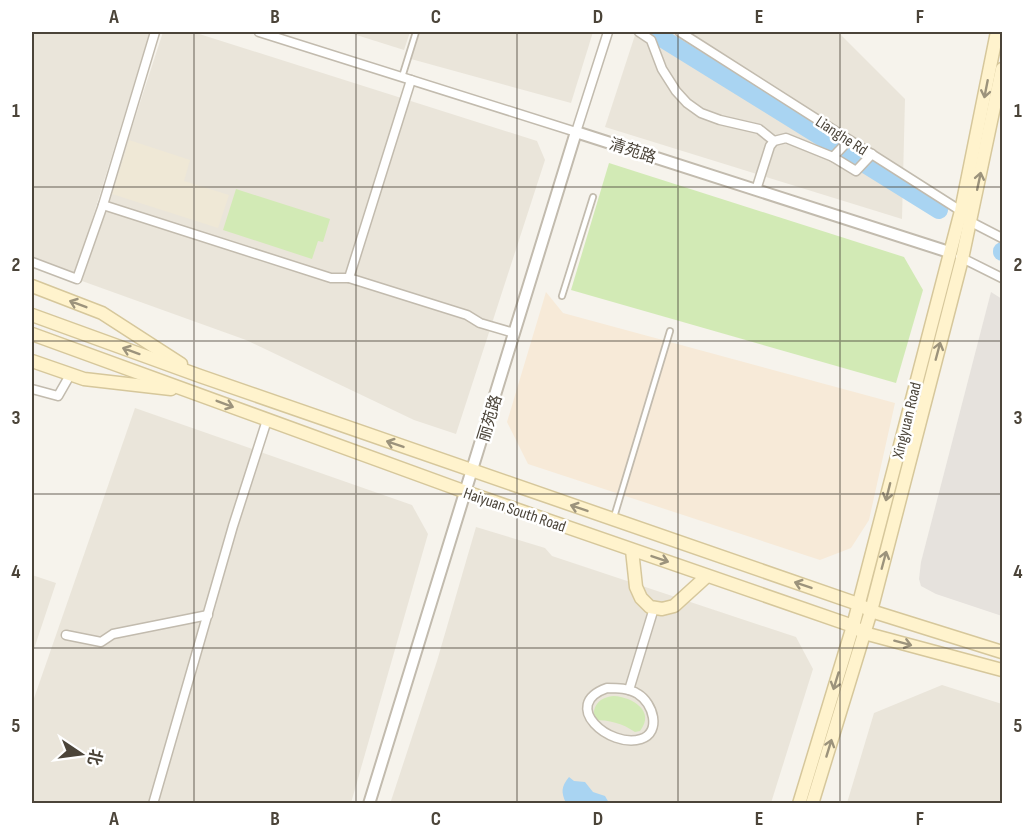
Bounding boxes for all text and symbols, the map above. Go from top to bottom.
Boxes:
text: A [108,5,119,29]
text: B [270,5,280,29]
text: C [431,5,441,29]
text: D [593,5,603,29]
text: E [755,5,763,29]
text: F [916,5,924,29]
one-way arrow [980,79,991,98]
text: 1 [12,99,20,123]
text: 1 [1014,99,1022,123]
street label: Lianghe Rd [812,113,871,160]
street label: 清苑路 [607,135,658,168]
one-way arrow [974,172,985,191]
text: 2 [12,253,20,277]
text: 2 [1014,253,1022,277]
one-way arrow [69,297,87,308]
one-way arrow [933,342,944,361]
one-way arrow [123,345,141,356]
street label: Xingyuan Road [889,380,926,461]
street label: 丽苑路 [474,393,507,444]
one-way arrow [215,399,234,410]
text: 3 [12,406,21,430]
text: 3 [1014,406,1023,430]
one-way arrow [386,437,405,448]
one-way arrow [881,482,893,501]
street label: Haiyuan South Road [461,484,568,537]
one-way arrow [570,501,589,512]
one-way arrow [878,551,890,570]
one-way arrow [650,555,669,566]
text: 4 [11,560,21,584]
text: 4 [1013,560,1023,584]
one-way arrow [794,579,813,590]
one-way arrow [893,638,912,650]
one-way arrow [830,671,841,690]
text: 5 [12,714,21,738]
text: 5 [1014,714,1023,738]
north arrow [51,724,111,784]
one-way arrow [824,738,835,757]
text: 北 [83,747,105,767]
text: A [108,807,119,831]
text: B [270,807,280,831]
text: C [431,807,441,831]
text: D [593,807,603,831]
text: E [755,807,763,831]
text: F [916,807,924,831]

